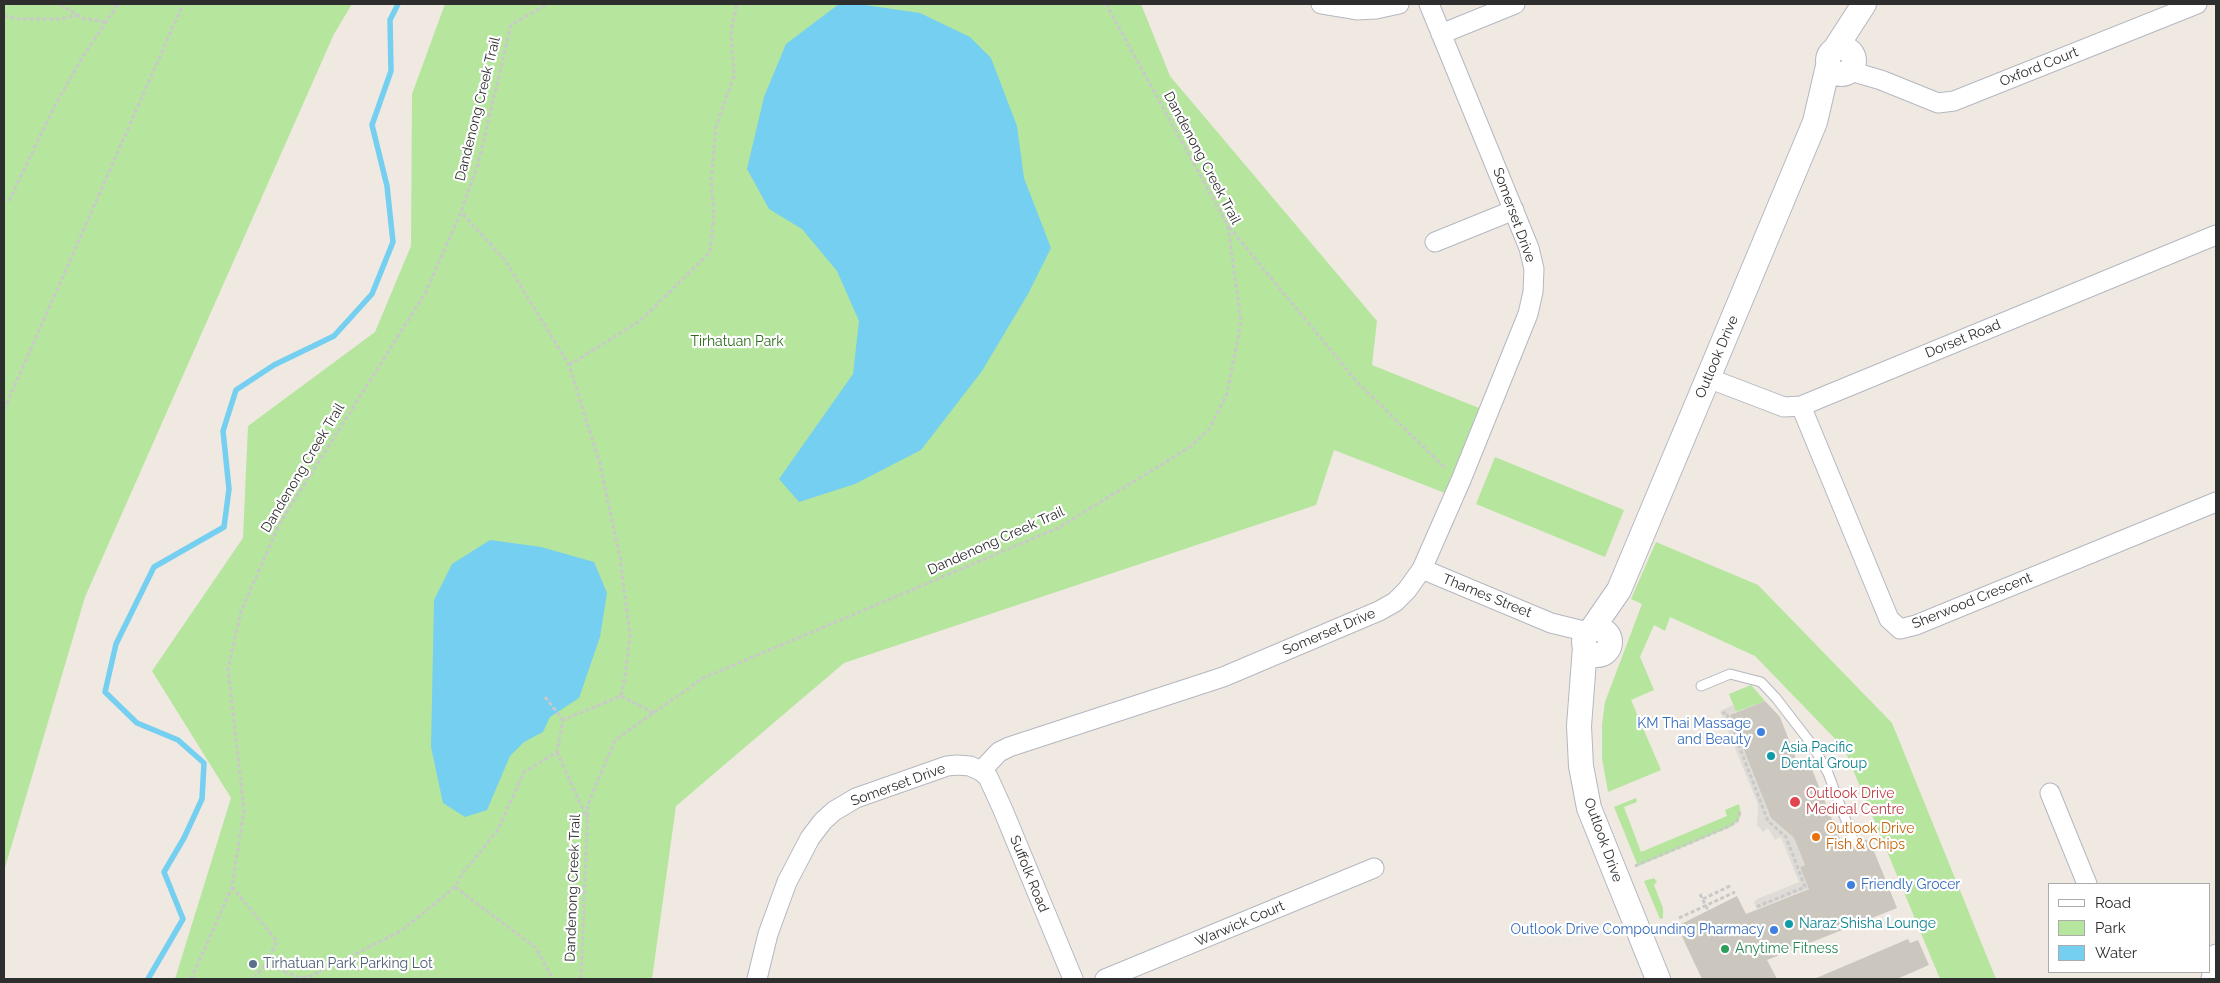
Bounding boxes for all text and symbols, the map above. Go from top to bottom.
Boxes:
street label: Dandenong Creek Trail [452,35,504,183]
street label: Oxford Court [1997,44,2081,90]
street label: Dandenong Creek Trail [1160,89,1244,227]
street label: Somerset Drive [1489,165,1539,265]
street label: Outlook Drive [1692,313,1742,401]
street label: Dorset Road [1923,316,2003,362]
park label: Tirhatuan Park [690,334,784,350]
street label: Dandenong Creek Trail [258,400,348,536]
street label: Dandenong Creek Trail [925,503,1067,579]
street label: Sherwood Crescent [1910,569,2034,633]
street label: Thames Street [1440,571,1534,621]
street label: Somerset Drive [1280,605,1378,659]
place label: KM Thai Massage and Beauty [1637,716,1751,749]
marker: KM Thai Massage and Beauty [1755,726,1767,738]
place label: Asia Pacific Dental Group [1781,740,1867,772]
marker: Asia Pacific Dental Group [1765,750,1777,762]
street label: Somerset Drive [848,760,948,810]
place label: Outlook Drive Medical Centre [1806,786,1904,819]
marker: Outlook Drive Medical Centre [1788,795,1802,809]
street label: Outlook Drive [1580,796,1626,884]
street label: Dandenong Creek Trail [562,814,584,962]
place label: Outlook Drive Fish & Chips [1826,821,1914,854]
marker: Outlook Drive Fish & Chips [1810,831,1822,843]
street label: Suffolk Road [1006,833,1052,915]
place label: Friendly Grocer [1861,877,1960,893]
marker: Friendly Grocer [1845,879,1857,891]
legend [2048,883,2210,973]
text: Road [2095,894,2131,912]
street label: Warwick Court [1193,898,1287,950]
place label: Naraz Shisha Lounge [1799,916,1936,932]
marker: Naraz Shisha Lounge [1783,918,1795,930]
text: Park [2095,919,2126,937]
place label: Outlook Drive Compounding Pharmacy [1511,922,1764,938]
marker: Outlook Drive Compounding Pharmacy [1768,924,1780,936]
place label: Anytime Fitness [1735,941,1838,957]
marker: Anytime Fitness [1719,943,1731,955]
text: Water [2095,944,2137,962]
place label: Tirhatuan Park Parking Lot [263,956,433,972]
marker: Tirhatuan Park Parking Lot [247,958,259,970]

